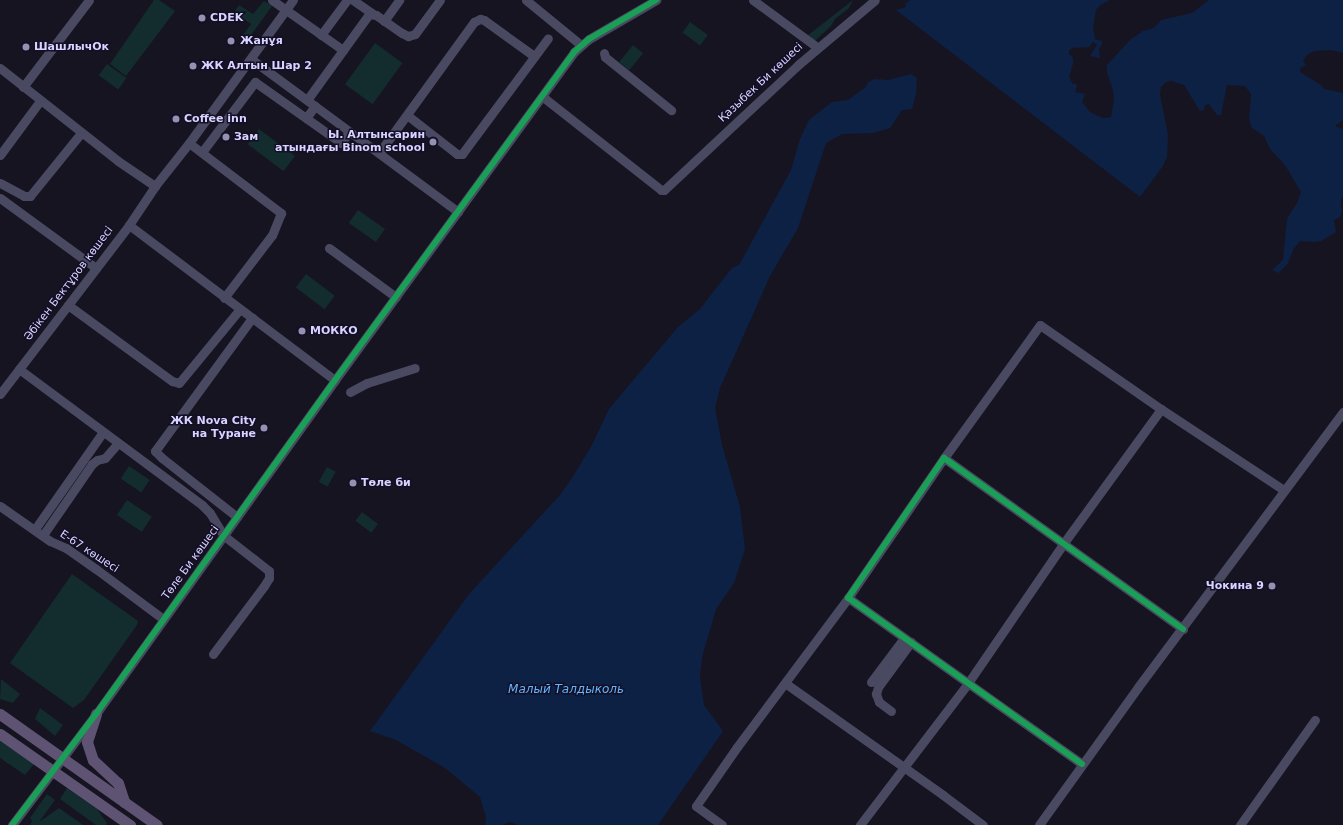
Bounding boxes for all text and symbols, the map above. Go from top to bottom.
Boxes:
place label: CDEK [210,11,243,25]
marker: CDEK [197,13,207,23]
place label: Жанұя [240,34,283,48]
marker: Жанұя [225,35,237,47]
place label: ШашлычОк [34,40,109,54]
street label: Қазыбек Би көшесі [716,41,806,125]
marker: ШашлычОк [21,42,31,52]
place label: ЖК Алтын Шар 2 [201,59,312,73]
marker: ЖК Алтын Шар 2 [188,61,198,71]
place label: Coffee inn [184,112,247,126]
marker: Coffee inn [171,114,181,124]
place label: Ы. Алтынсарин атындағы Binom school [275,129,425,155]
place label: Зам [234,130,258,144]
marker: Зам [221,132,231,142]
marker: Ы. Алтынсарин атындағы Binom school [428,137,438,147]
street label: Әбікен Бектұров көшесі [22,224,116,344]
place label: МОККО [310,324,358,338]
marker: МОККО [297,326,307,336]
place label: ЖК Nova City на Туране [170,415,256,441]
marker: ЖК Nova City на Туране [259,423,269,433]
place label: Төле би [361,476,411,490]
marker: Төле би [348,478,358,488]
street label: Төле Би көшесі [160,523,222,603]
street label: Е-67 көшесі [57,528,121,576]
place label: Чокина 9 [1206,579,1264,593]
marker: Чокина 9 [1267,581,1277,591]
water label: Малый Талдыколь [508,683,624,697]

